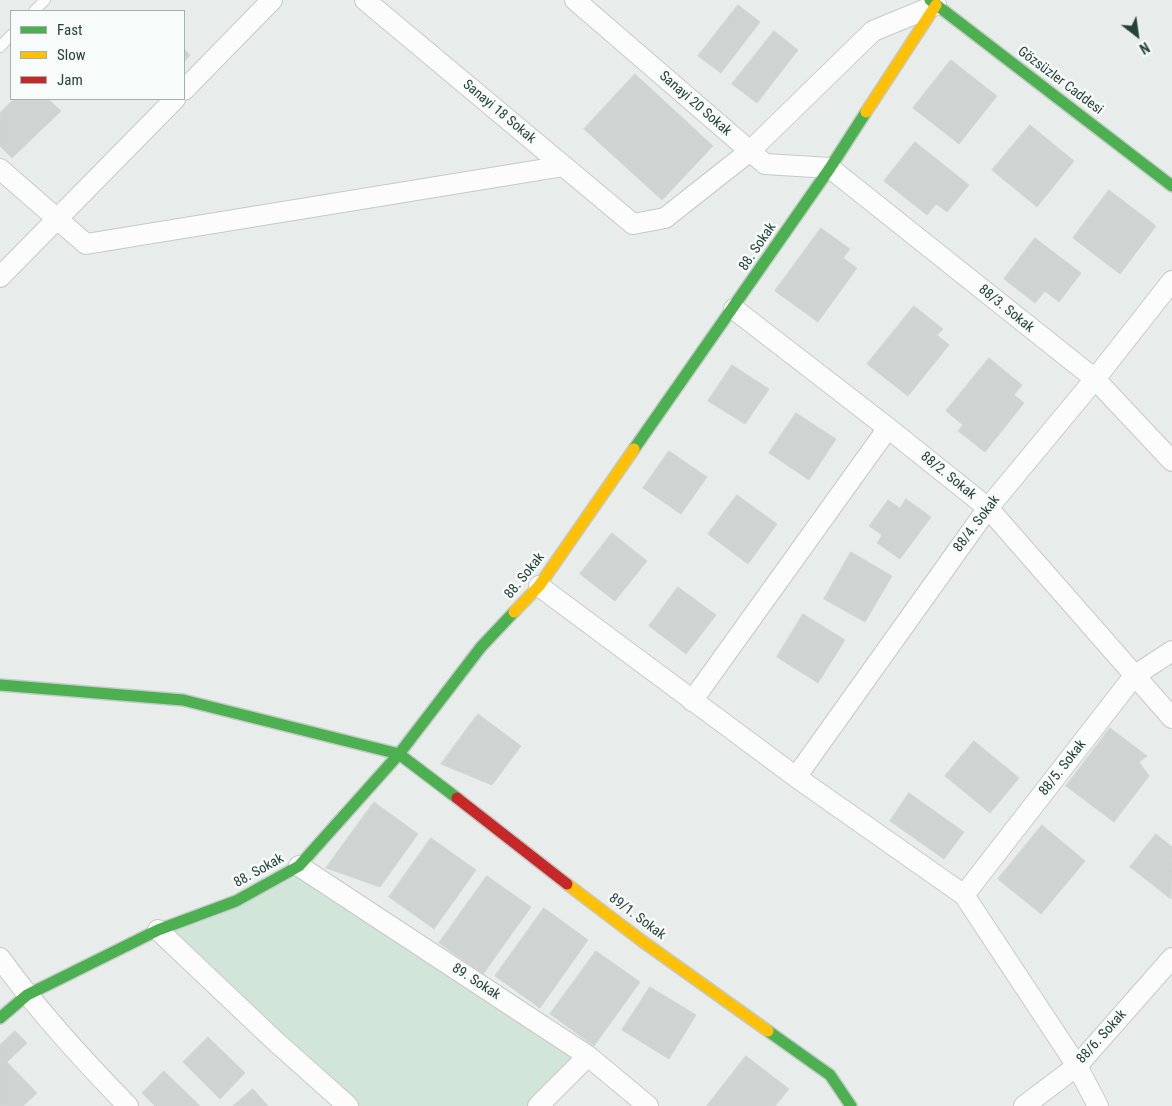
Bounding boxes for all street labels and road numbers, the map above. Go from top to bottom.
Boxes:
street label: Gözsüzler Caddesi [1014,43,1106,119]
street label: Sanayi 20 Sokak [655,68,735,140]
street label: Sanayi 18 Sokak [459,77,539,147]
street label: 88. Sokak [736,220,780,274]
street label: 88/3. Sokak [975,282,1037,336]
street label: 88/2. Sokak [917,449,979,503]
street label: 88/4. Sokak [950,492,1004,556]
street label: 88. Sokak [501,550,549,602]
street label: 88/5. Sokak [1036,737,1090,799]
street label: 88. Sokak [231,850,287,892]
street label: 89/1. Sokak [605,890,669,944]
street label: 89. Sokak [449,960,503,1004]
street label: 88/6. Sokak [1074,1007,1130,1067]

